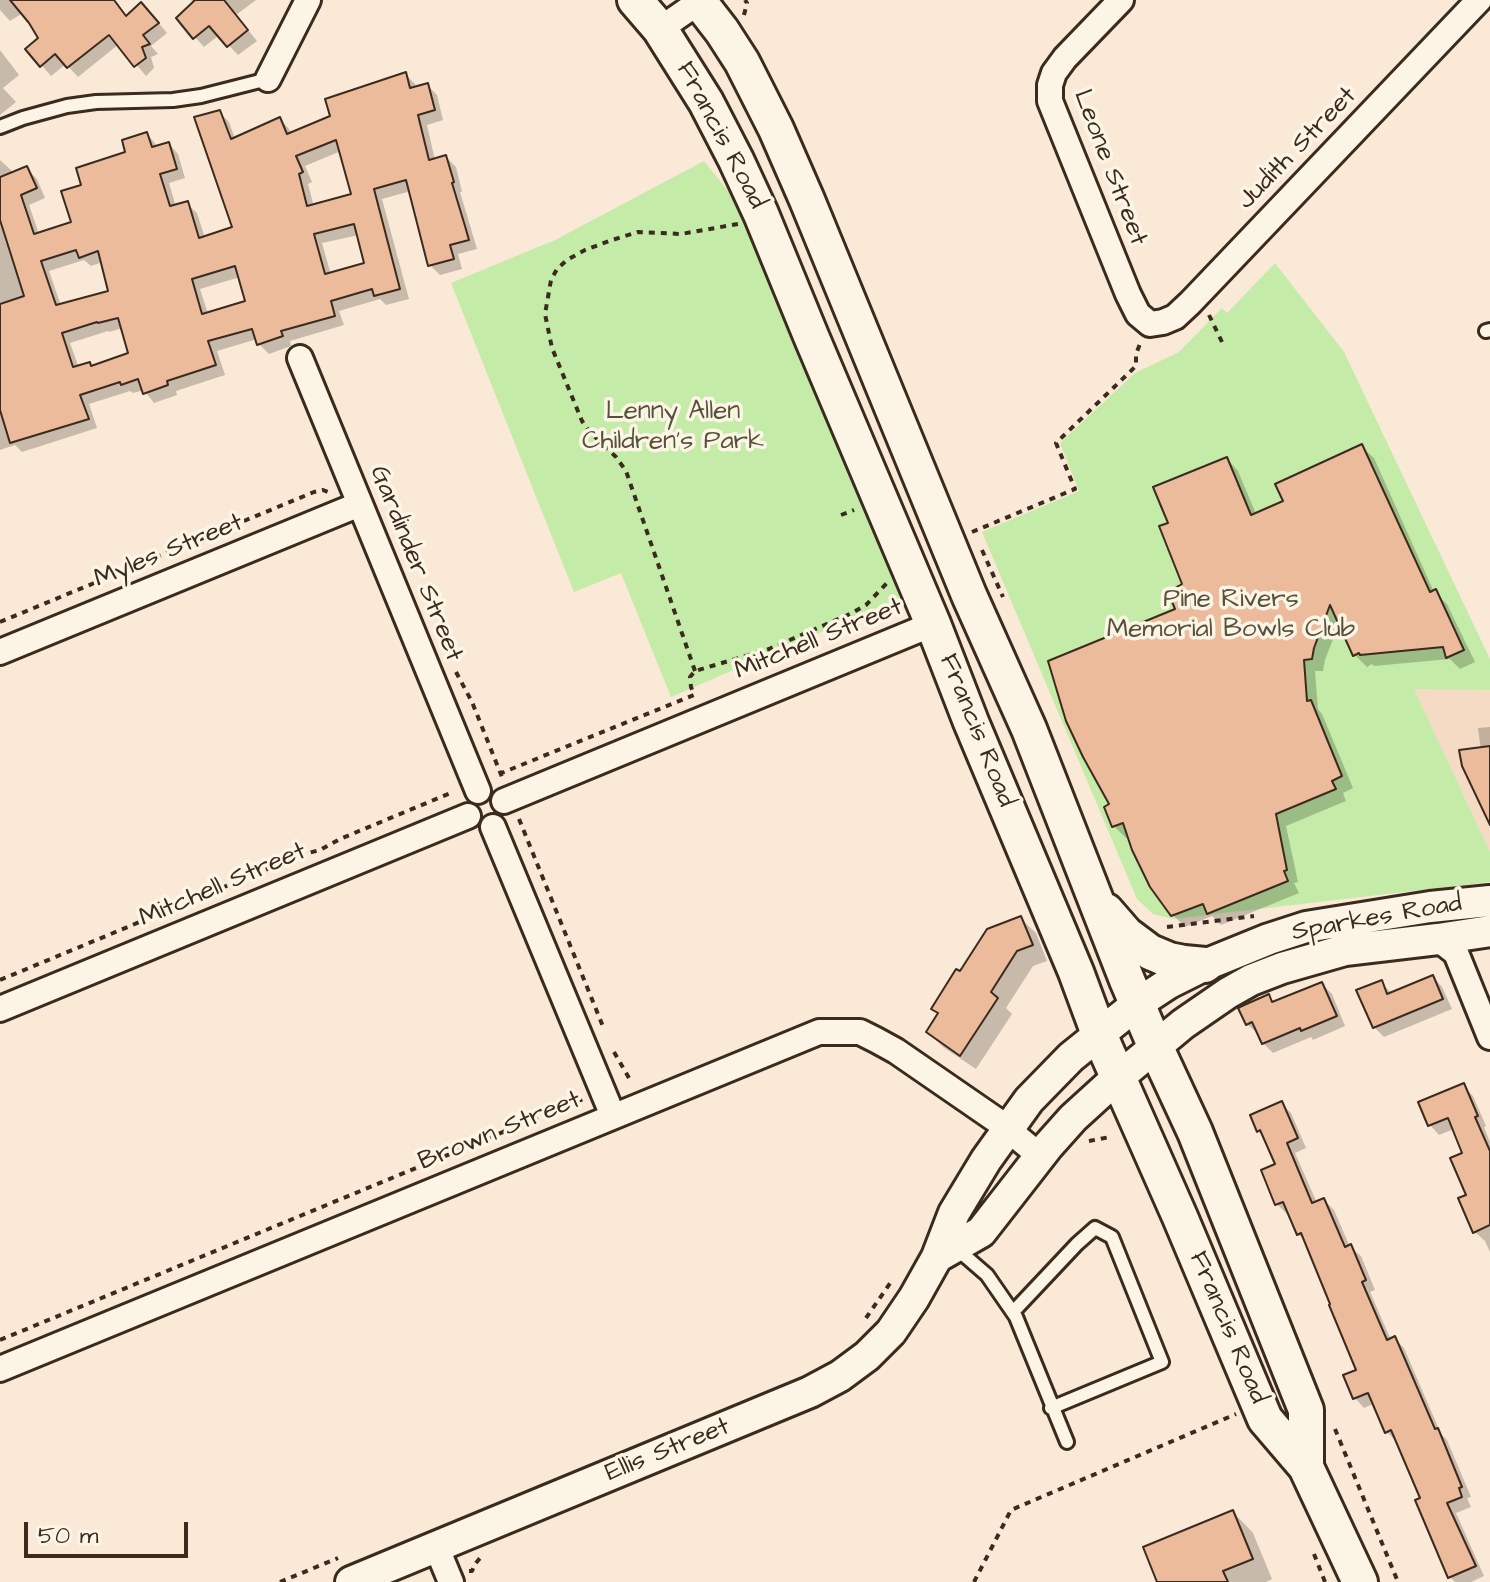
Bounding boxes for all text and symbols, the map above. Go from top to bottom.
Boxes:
street label: Francis Road [668,57,772,215]
street label: Judith Street [1232,81,1364,217]
street label: Leone Street [1065,86,1153,250]
park label: Lenny Allen Children's Park [582,397,764,458]
street label: Gardinder Street [362,462,468,666]
street label: Myles Street [90,508,248,596]
park label: Pine Rivers Memorial Bowls Club [1107,585,1355,646]
street label: Mitchell Street [731,592,907,688]
street label: Francis Road [931,650,1021,812]
street label: Mitchell Street [135,837,311,935]
street label: Sparkes Road [1290,889,1464,949]
street label: Brown Street [414,1085,586,1179]
street label: Francis Road [1181,1247,1273,1409]
street label: Ellis Street [601,1412,735,1490]
scale bar [28,1506,192,1556]
text: 50 m [38,1519,98,1553]

